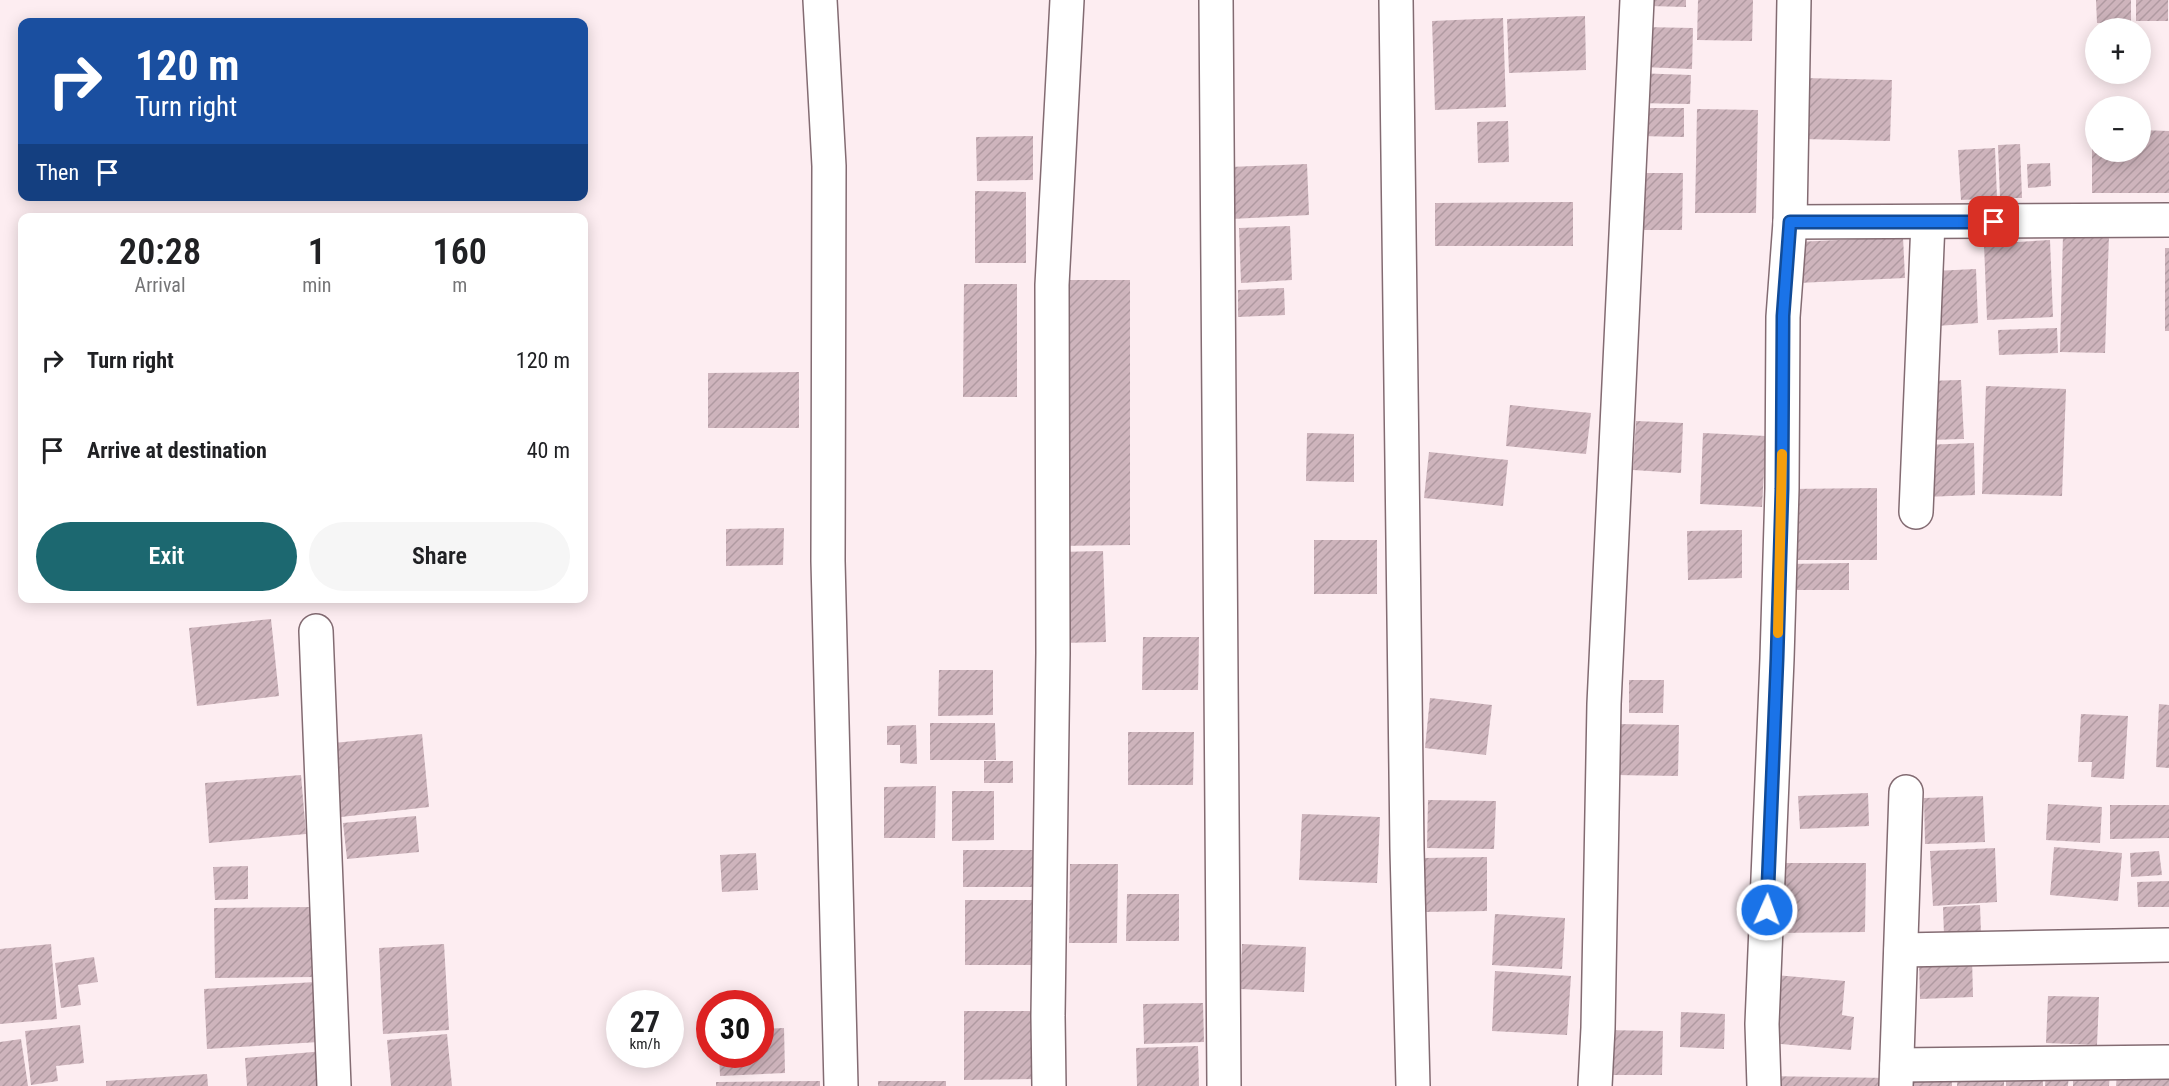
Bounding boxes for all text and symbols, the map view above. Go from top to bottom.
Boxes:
map controls [2085,18,2151,162]
button: + [2085,18,2151,84]
text: 120 m [135,41,240,90]
icon: right [36,42,114,120]
text: Turn right [135,91,237,123]
button: − [2085,96,2151,162]
icon: arrive [91,156,124,189]
text: Then [36,160,79,185]
pin [1968,196,2019,247]
icon: arrive [1977,205,2010,238]
text: 20:28 [119,231,201,273]
text: 1 [308,231,326,273]
text: 160 [433,231,487,273]
text: Arrival [135,273,186,297]
text: min [302,273,331,297]
text: m [452,273,467,297]
icon: right [36,344,69,377]
text: Turn right [87,348,174,373]
text: 120 m [516,348,570,373]
icon: arrive [36,434,69,467]
text: Arrive at destination [87,438,267,463]
text: 40 m [527,438,570,463]
button: Exit [36,522,297,591]
button: Share [309,522,570,591]
position arrow [1735,878,1799,942]
speed limit sign: 30 [696,990,774,1068]
text: 27 [630,1004,660,1039]
text: km/h [630,1035,660,1053]

